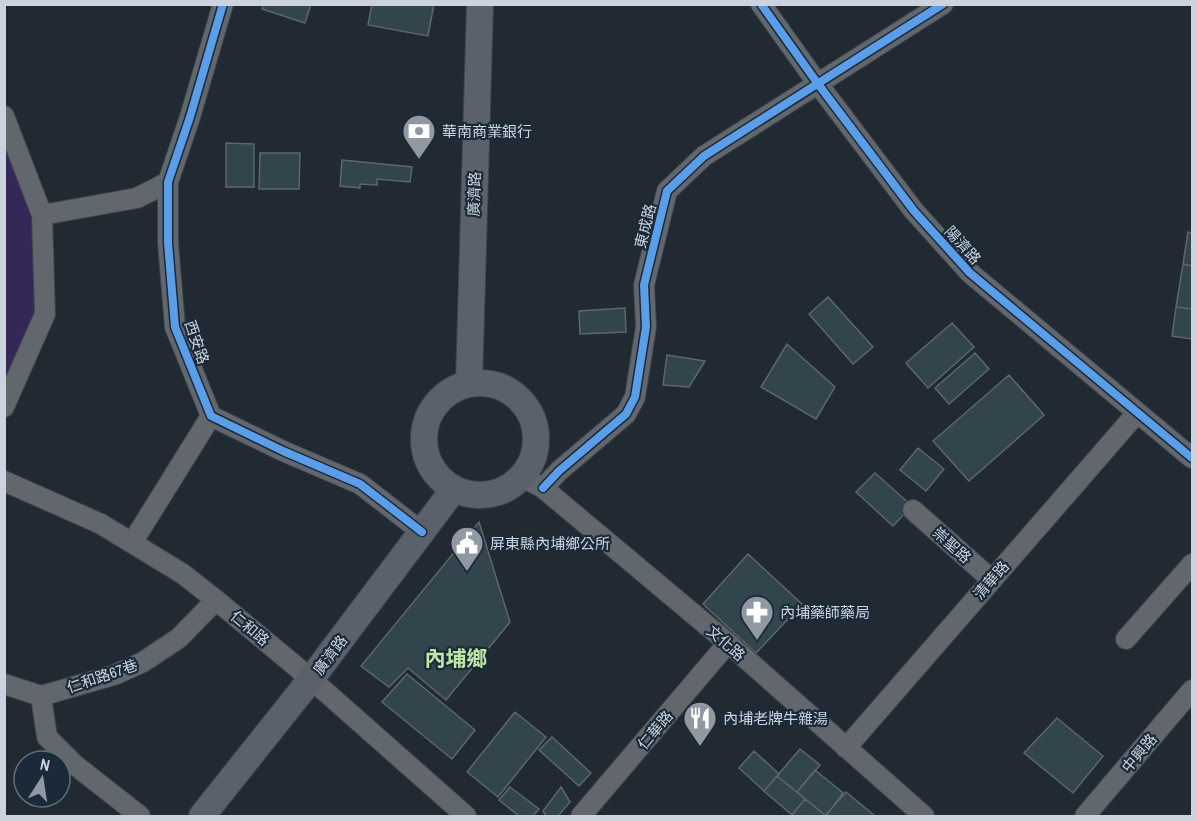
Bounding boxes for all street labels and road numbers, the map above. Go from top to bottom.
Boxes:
street label: 廣濟路 [463,171,485,217]
street label: 東成路 [629,202,661,250]
street label: 陽濟路 [940,221,986,269]
street label: 西安路 [180,317,214,367]
street label: 崇聖路 [928,522,976,568]
street label: 清華路 [968,556,1014,604]
street label: 仁和路 [226,605,274,651]
street label: 文化路 [702,620,750,666]
street label: 廣濟路 [308,631,352,679]
street label: 仁和路67巷 [64,654,140,698]
street label: 仁華路 [632,706,678,754]
street label: 中興路 [1116,729,1162,777]

